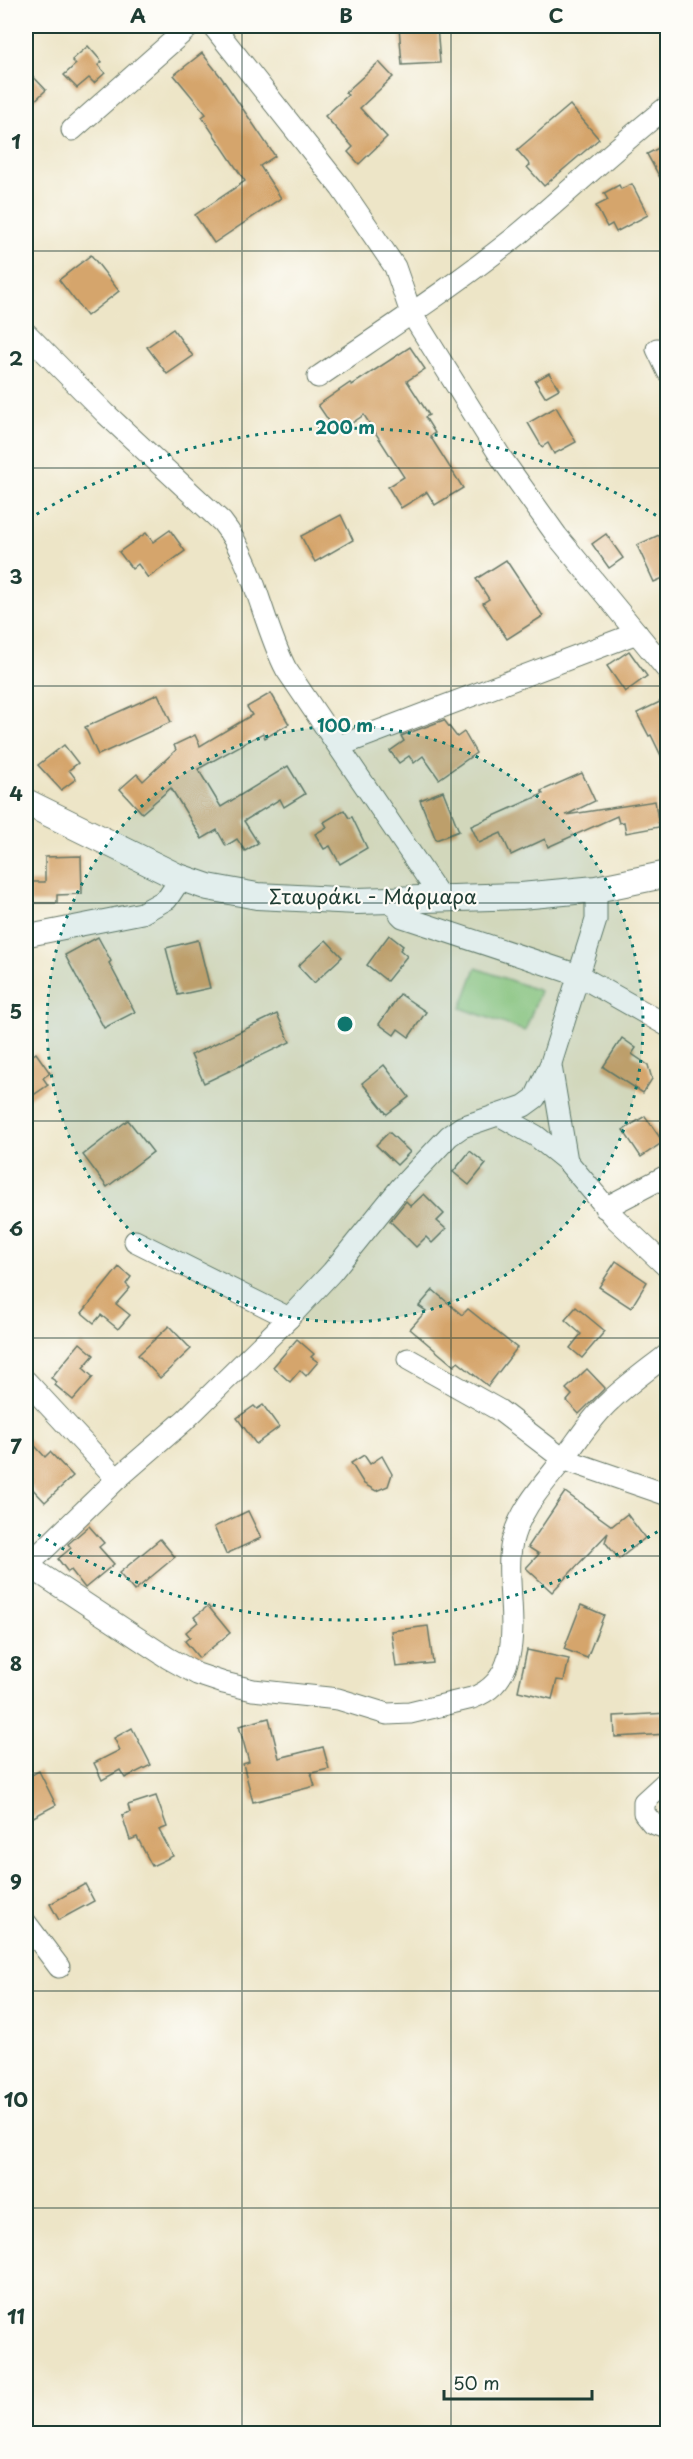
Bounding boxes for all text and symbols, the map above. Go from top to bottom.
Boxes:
text: A [130,0,146,30]
text: B [339,0,353,30]
text: C [548,0,564,30]
text: 1 [11,126,21,156]
text: 2 [9,343,23,373]
text: 200 m [315,413,375,440]
text: 3 [9,561,23,591]
text: 100 m [317,711,373,738]
text: 4 [9,778,23,808]
street label: Σταυράκι - Μάρμαρα [269,881,477,911]
text: 5 [10,996,22,1026]
centre of rings [335,1014,355,1034]
text: 6 [9,1213,23,1243]
text: 7 [10,1431,22,1461]
text: 8 [10,1648,22,1678]
text: 9 [10,1866,22,1896]
text: 10 [4,2084,28,2114]
text: 11 [7,2301,25,2331]
scale bar [444,2363,592,2401]
text: 50 m [453,2369,500,2396]

